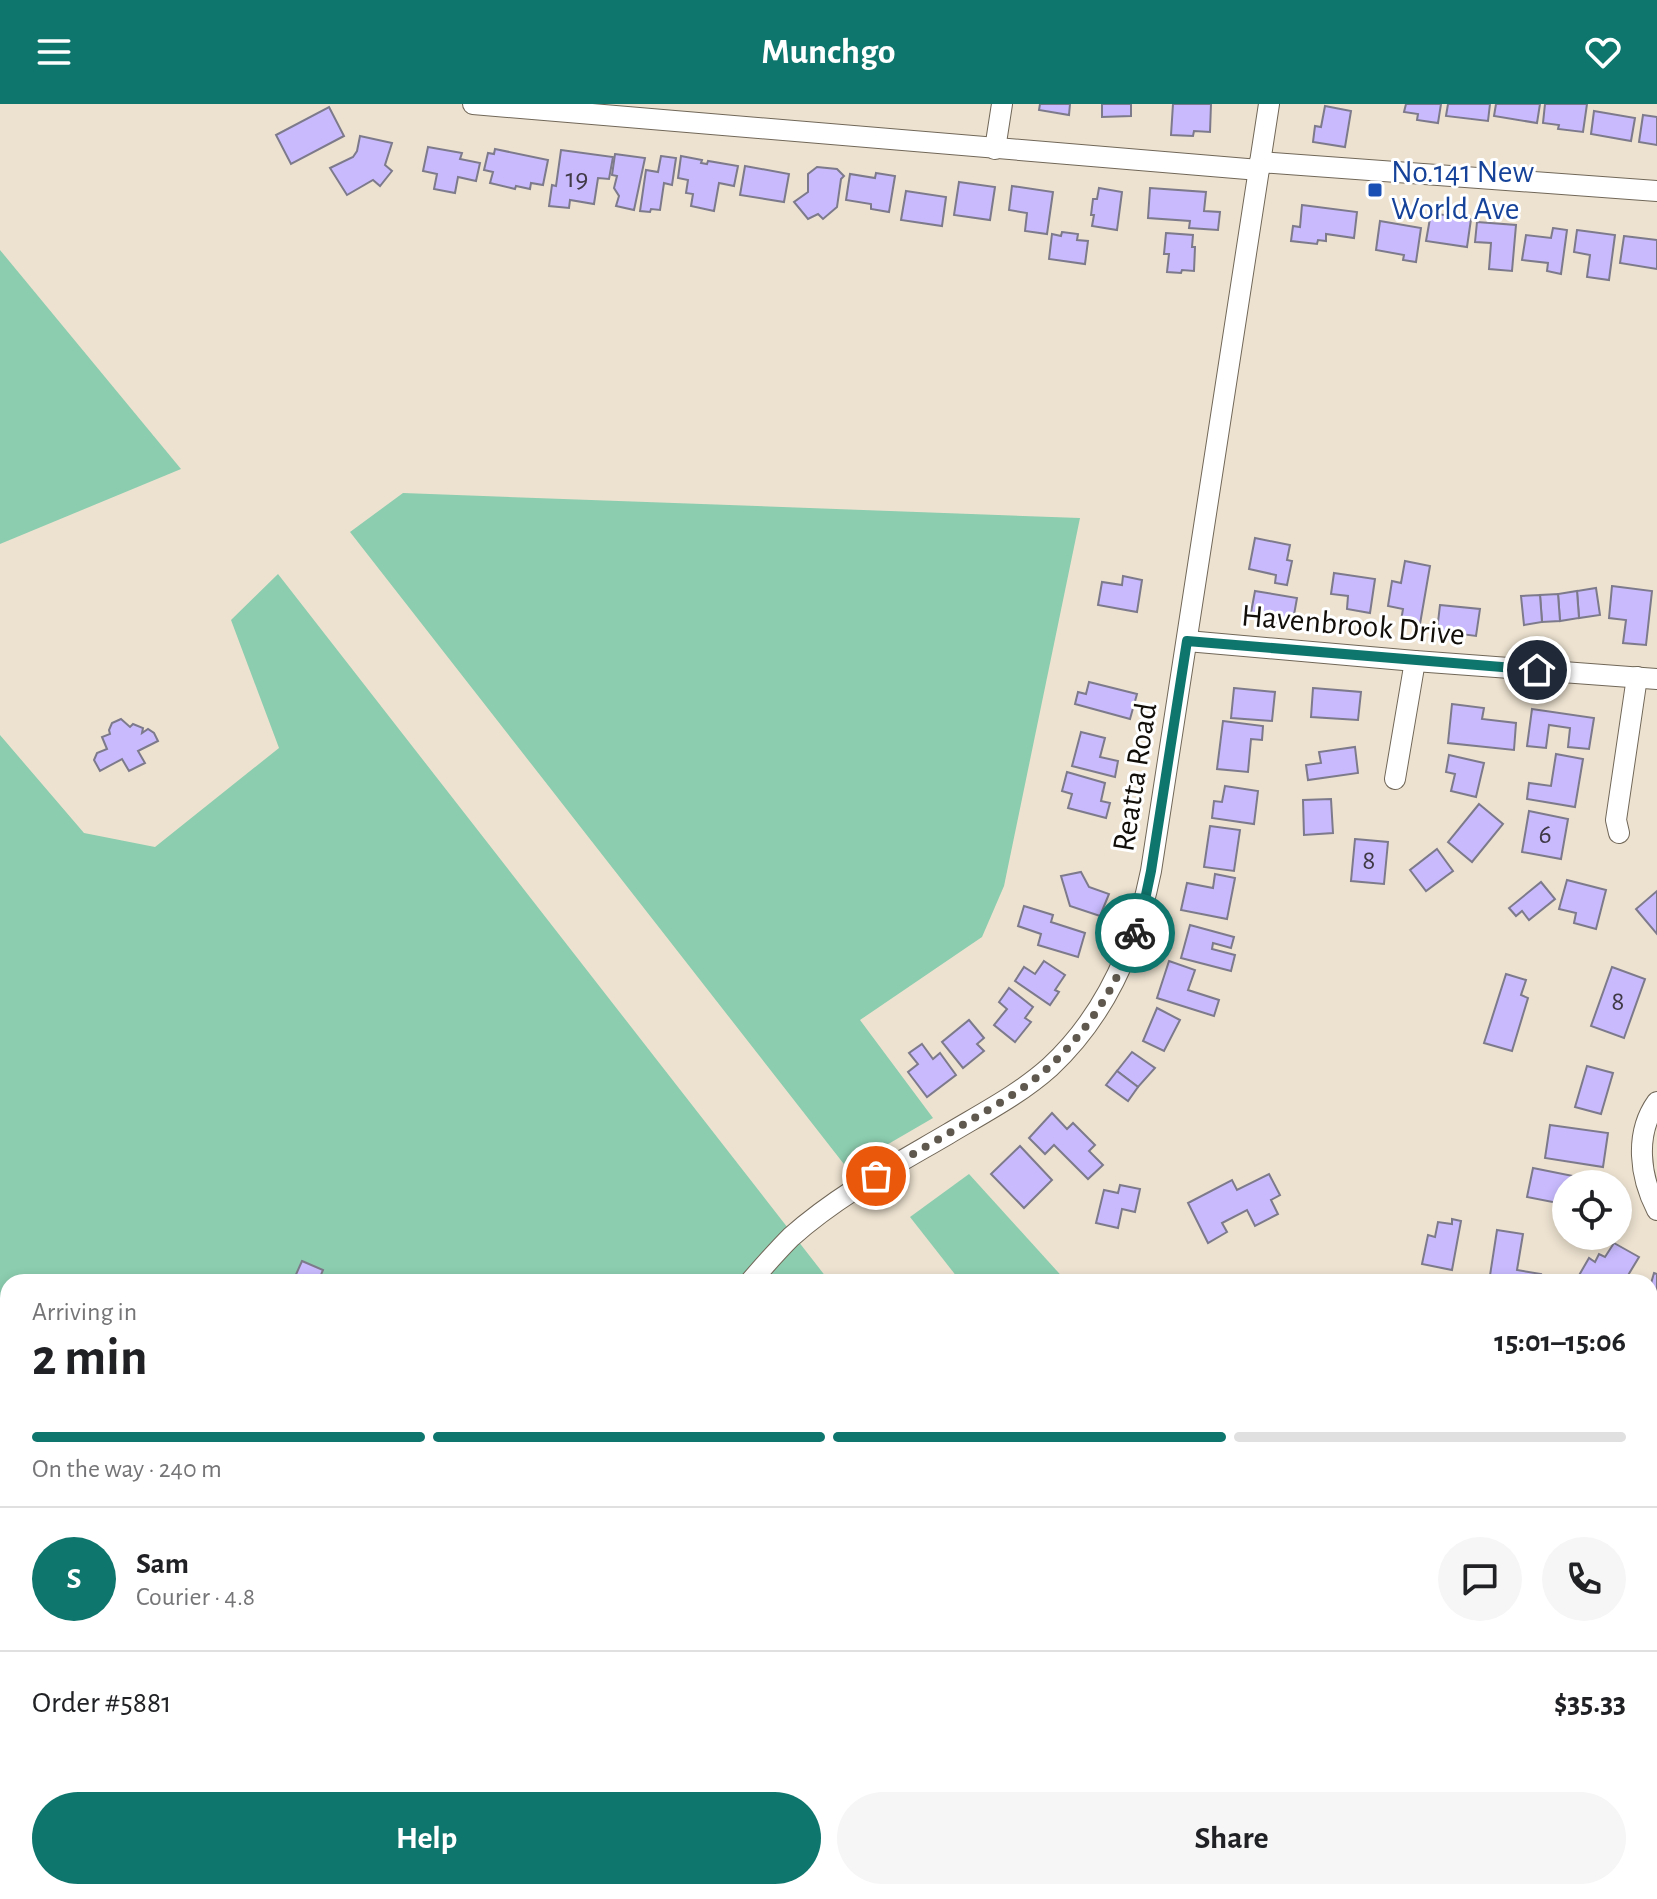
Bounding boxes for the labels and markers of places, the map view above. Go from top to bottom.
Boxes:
place label: No.141 New World Ave [1391,156,1534,225]
marker: No.141 New World Ave [1366,181,1384,199]
pin [1503,636,1571,704]
pin [842,1142,910,1210]

